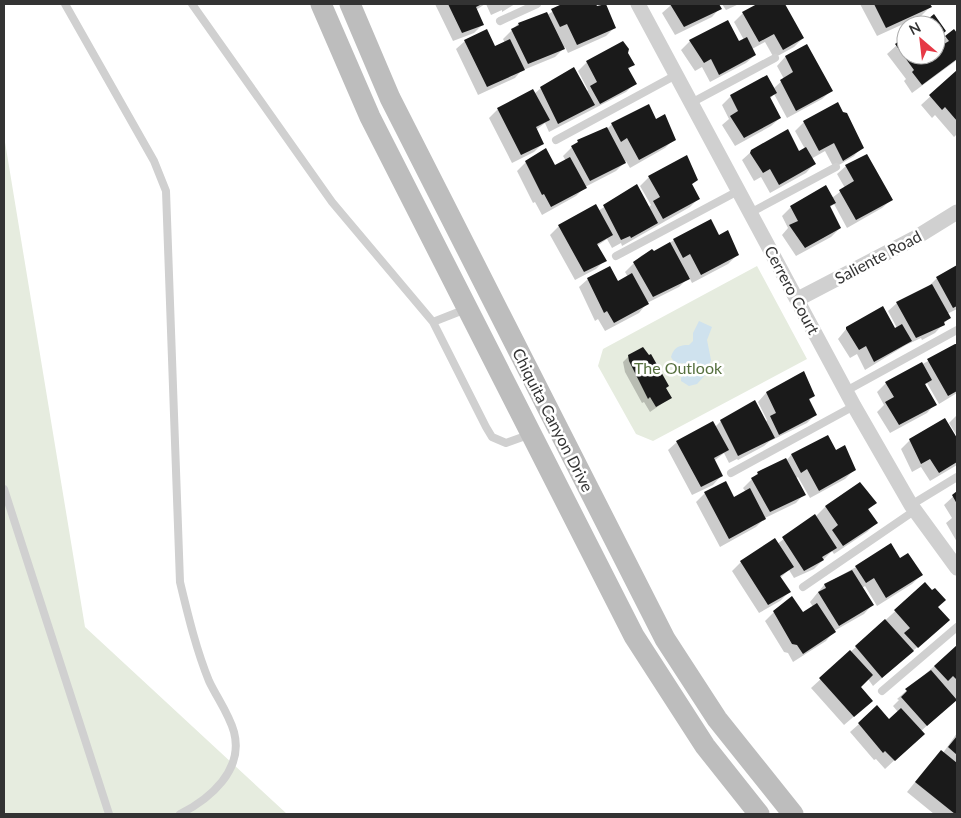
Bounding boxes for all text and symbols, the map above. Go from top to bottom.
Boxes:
north arrow [896,15,946,65]
text: N [906,18,923,38]
street label: Saliente Road [831,226,924,287]
street label: Cerrero Court [761,242,824,337]
street label: Chiquita Canyon Drive [509,345,598,495]
park label: The Outlook [634,358,723,377]

